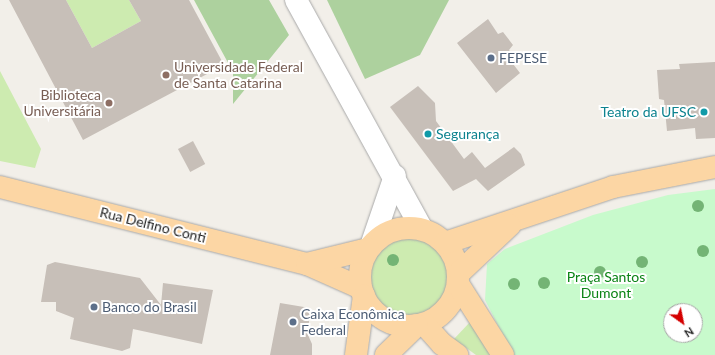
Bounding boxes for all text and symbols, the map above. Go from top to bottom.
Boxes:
place label: FEPESE [499,50,547,66]
marker: FEPESE [486,53,496,63]
place label: Universidade Federal de Santa Catarina [174,59,303,92]
marker: Universidade Federal de Santa Catarina [161,70,171,80]
place label: Biblioteca Universitária [23,87,101,120]
marker: Biblioteca Universitária [104,98,114,108]
place label: Teatro da UFSC [601,104,696,120]
marker: Teatro da UFSC [699,107,709,117]
place label: Segurança [436,126,499,142]
marker: Segurança [423,129,433,139]
street label: Rua Delfino Conti [98,204,208,246]
park label: Praça Santos Dumont [567,269,645,302]
place label: Banco do Brasil [102,299,197,315]
marker: Banco do Brasil [89,302,99,312]
north arrow [663,303,703,343]
place label: Caixa Econômica Federal [301,306,405,338]
marker: Caixa Econômica Federal [288,317,298,327]
text: N [682,325,696,340]

